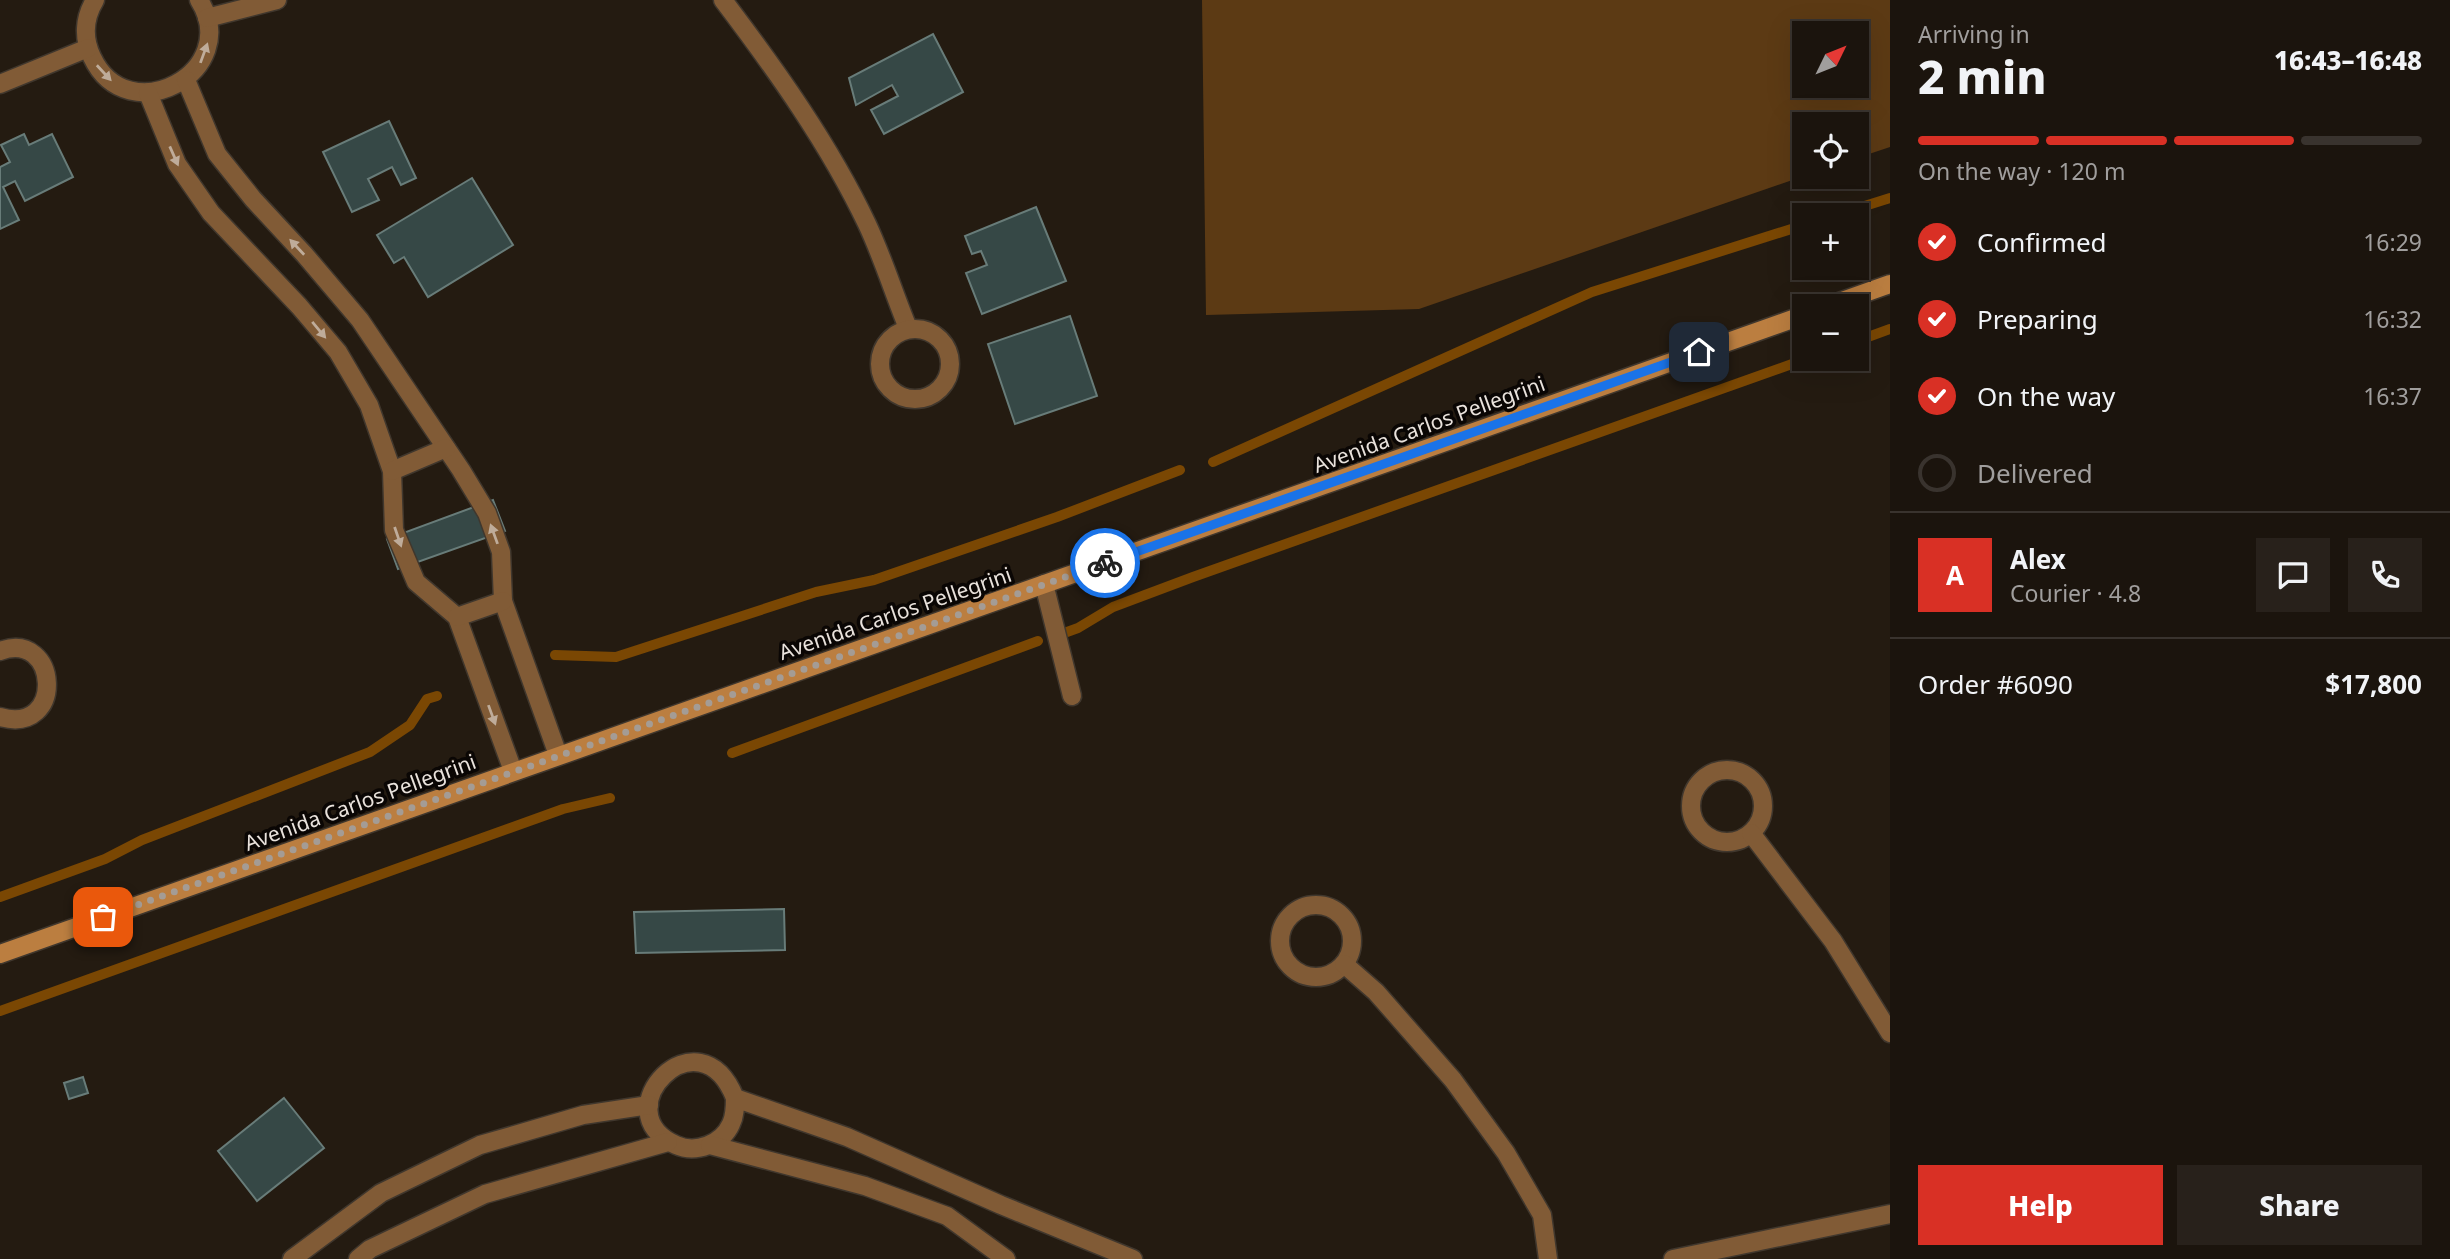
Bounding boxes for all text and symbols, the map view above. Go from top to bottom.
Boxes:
text: Arriving in [1918,18,2030,50]
north arrow [1792,21,1869,98]
map controls [1792,21,1869,371]
one-way arrow [198,42,209,63]
text: 16:43–16:48 [2274,42,2422,78]
text: 2 min [1918,45,2047,107]
one-way arrow [95,64,111,81]
button: locate [1792,112,1869,189]
one-way arrow [168,146,180,166]
text: On the way · 120 m [1918,155,2125,187]
button: + [1792,203,1869,280]
icon: check [1918,223,1956,261]
text: Confirmed [1977,224,2107,260]
text: 16:29 [2363,226,2422,258]
one-way arrow [289,238,305,256]
button: − [1792,294,1869,371]
icon: check [1918,300,1956,338]
text: Preparing [1977,301,2098,337]
text: 16:32 [2363,303,2422,335]
one-way arrow [311,321,327,339]
pin [1669,322,1729,382]
icon: home [1680,333,1718,371]
street label: Avenida Carlos Pellegrini [1309,369,1549,479]
icon: check [1918,377,1956,415]
text: On the way [1977,378,2115,414]
text: 16:37 [2363,380,2422,412]
text: Delivered [1977,455,2093,491]
one-way arrow [489,524,500,545]
one-way arrow [393,527,404,548]
courier [1070,528,1140,598]
button: chat [2256,538,2330,612]
button: phone [2348,538,2422,612]
text: Alex [2010,541,2066,577]
icon: bike [1086,544,1124,582]
text: A [1946,557,1964,593]
street label: Avenida Carlos Pellegrini [775,560,1015,666]
text: Courier · 4.8 [2010,577,2141,609]
text: Order #6090 [1918,666,2073,702]
text: $17,800 [2325,666,2422,702]
one-way arrow [487,704,498,725]
street label: Avenida Carlos Pellegrini [240,747,480,857]
pin [73,887,133,947]
icon: bag [84,898,122,936]
button: Help [1918,1165,2163,1245]
button: Share [2177,1165,2422,1245]

